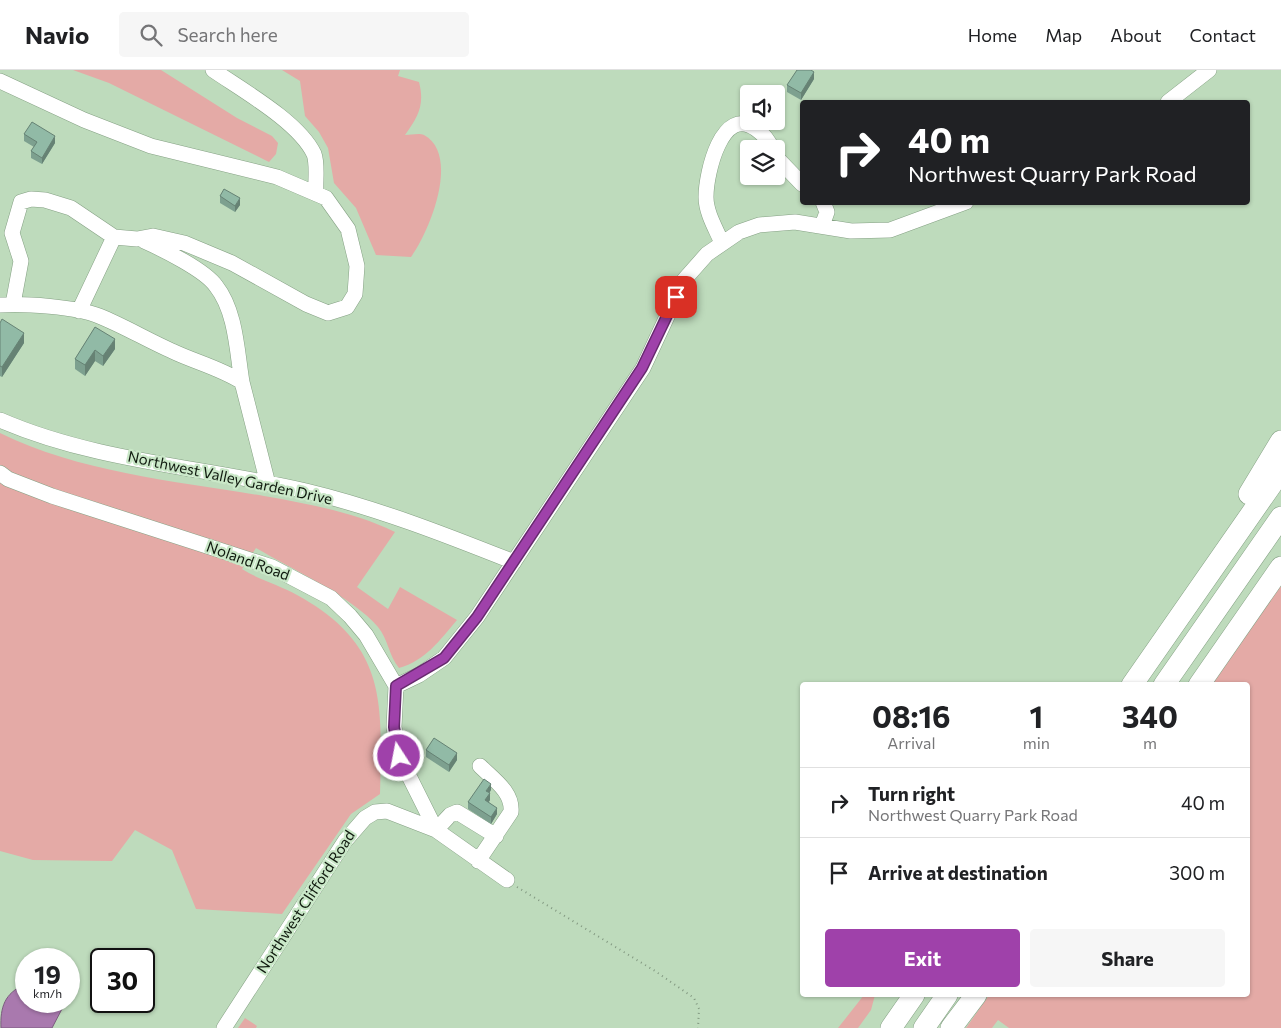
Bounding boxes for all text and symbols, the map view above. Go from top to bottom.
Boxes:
search box [119,12,469,57]
text: Navio [25,20,89,49]
icon: search [137,21,165,49]
text: Search here [177,23,278,46]
text: Home [968,24,1017,46]
text: Map [1045,24,1082,46]
text: About [1110,24,1162,46]
text: Contact [1190,24,1256,46]
map controls [740,85,785,185]
button: sound [740,85,785,130]
text: 40 m [908,117,990,160]
icon: right [825,120,890,185]
button: layers [740,140,785,185]
text: Northwest Quarry Park Road [908,160,1196,187]
pin [655,276,697,318]
icon: arrive [662,283,690,311]
street label: Northwest Valley Garden Drive [126,447,334,508]
street label: Noland Road [204,537,292,583]
text: 08:16 [872,697,951,734]
text: 1 [1030,697,1043,734]
text: 340 [1122,697,1178,734]
position arrow [372,729,424,781]
text: Arrival [887,733,936,752]
text: min [1023,733,1050,752]
text: m [1143,733,1157,752]
text: Turn right [868,782,955,805]
icon: right [825,789,853,817]
text: 40 m [1181,791,1225,814]
text: Northwest Quarry Park Road [868,805,1078,824]
street label: Northwest Clifford Road [252,827,358,976]
icon: arrive [825,859,853,887]
text: Arrive at destination [868,861,1048,884]
text: 300 m [1169,861,1225,884]
button: Exit [825,929,1020,987]
button: Share [1030,929,1225,987]
speed limit sign: 30 [90,948,155,1013]
text: 19 [34,959,61,989]
text: km/h [33,986,62,1000]

